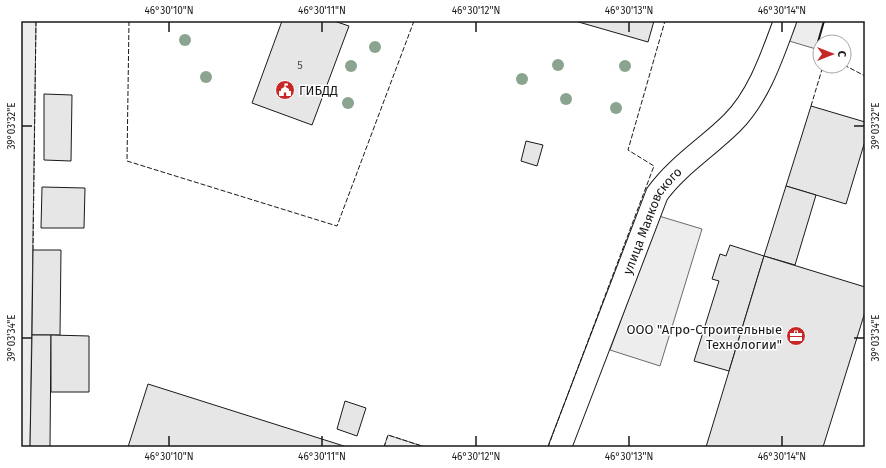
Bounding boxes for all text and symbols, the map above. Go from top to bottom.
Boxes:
text: 46°30'10"N [144,5,194,17]
text: 46°30'11"N [298,5,346,17]
text: 46°30'12"N [452,5,500,17]
text: 46°30'13"N [605,5,653,17]
text: 46°30'14"N [758,5,806,17]
north arrow [812,34,852,74]
text: С [835,51,848,58]
house number: 5 [297,59,303,72]
public building icon: ГИБДД [274,79,296,101]
place label: ГИБДД [299,83,338,98]
text: 39°03'32"E [6,102,18,150]
text: 39°03'32"E [870,102,882,150]
street label: улица Маяковского [619,164,685,276]
text: 39°03'34"E [6,314,18,362]
text: 39°03'34"E [870,314,882,362]
place label: ООО "Агро-Строительные Технологии" [627,322,782,352]
office icon: ООО "Агро-Строительные Технологии" [785,325,807,347]
text: 46°30'10"N [144,451,194,463]
text: 46°30'11"N [298,451,346,463]
text: 46°30'12"N [452,451,500,463]
text: 46°30'13"N [605,451,653,463]
text: 46°30'14"N [758,451,806,463]

